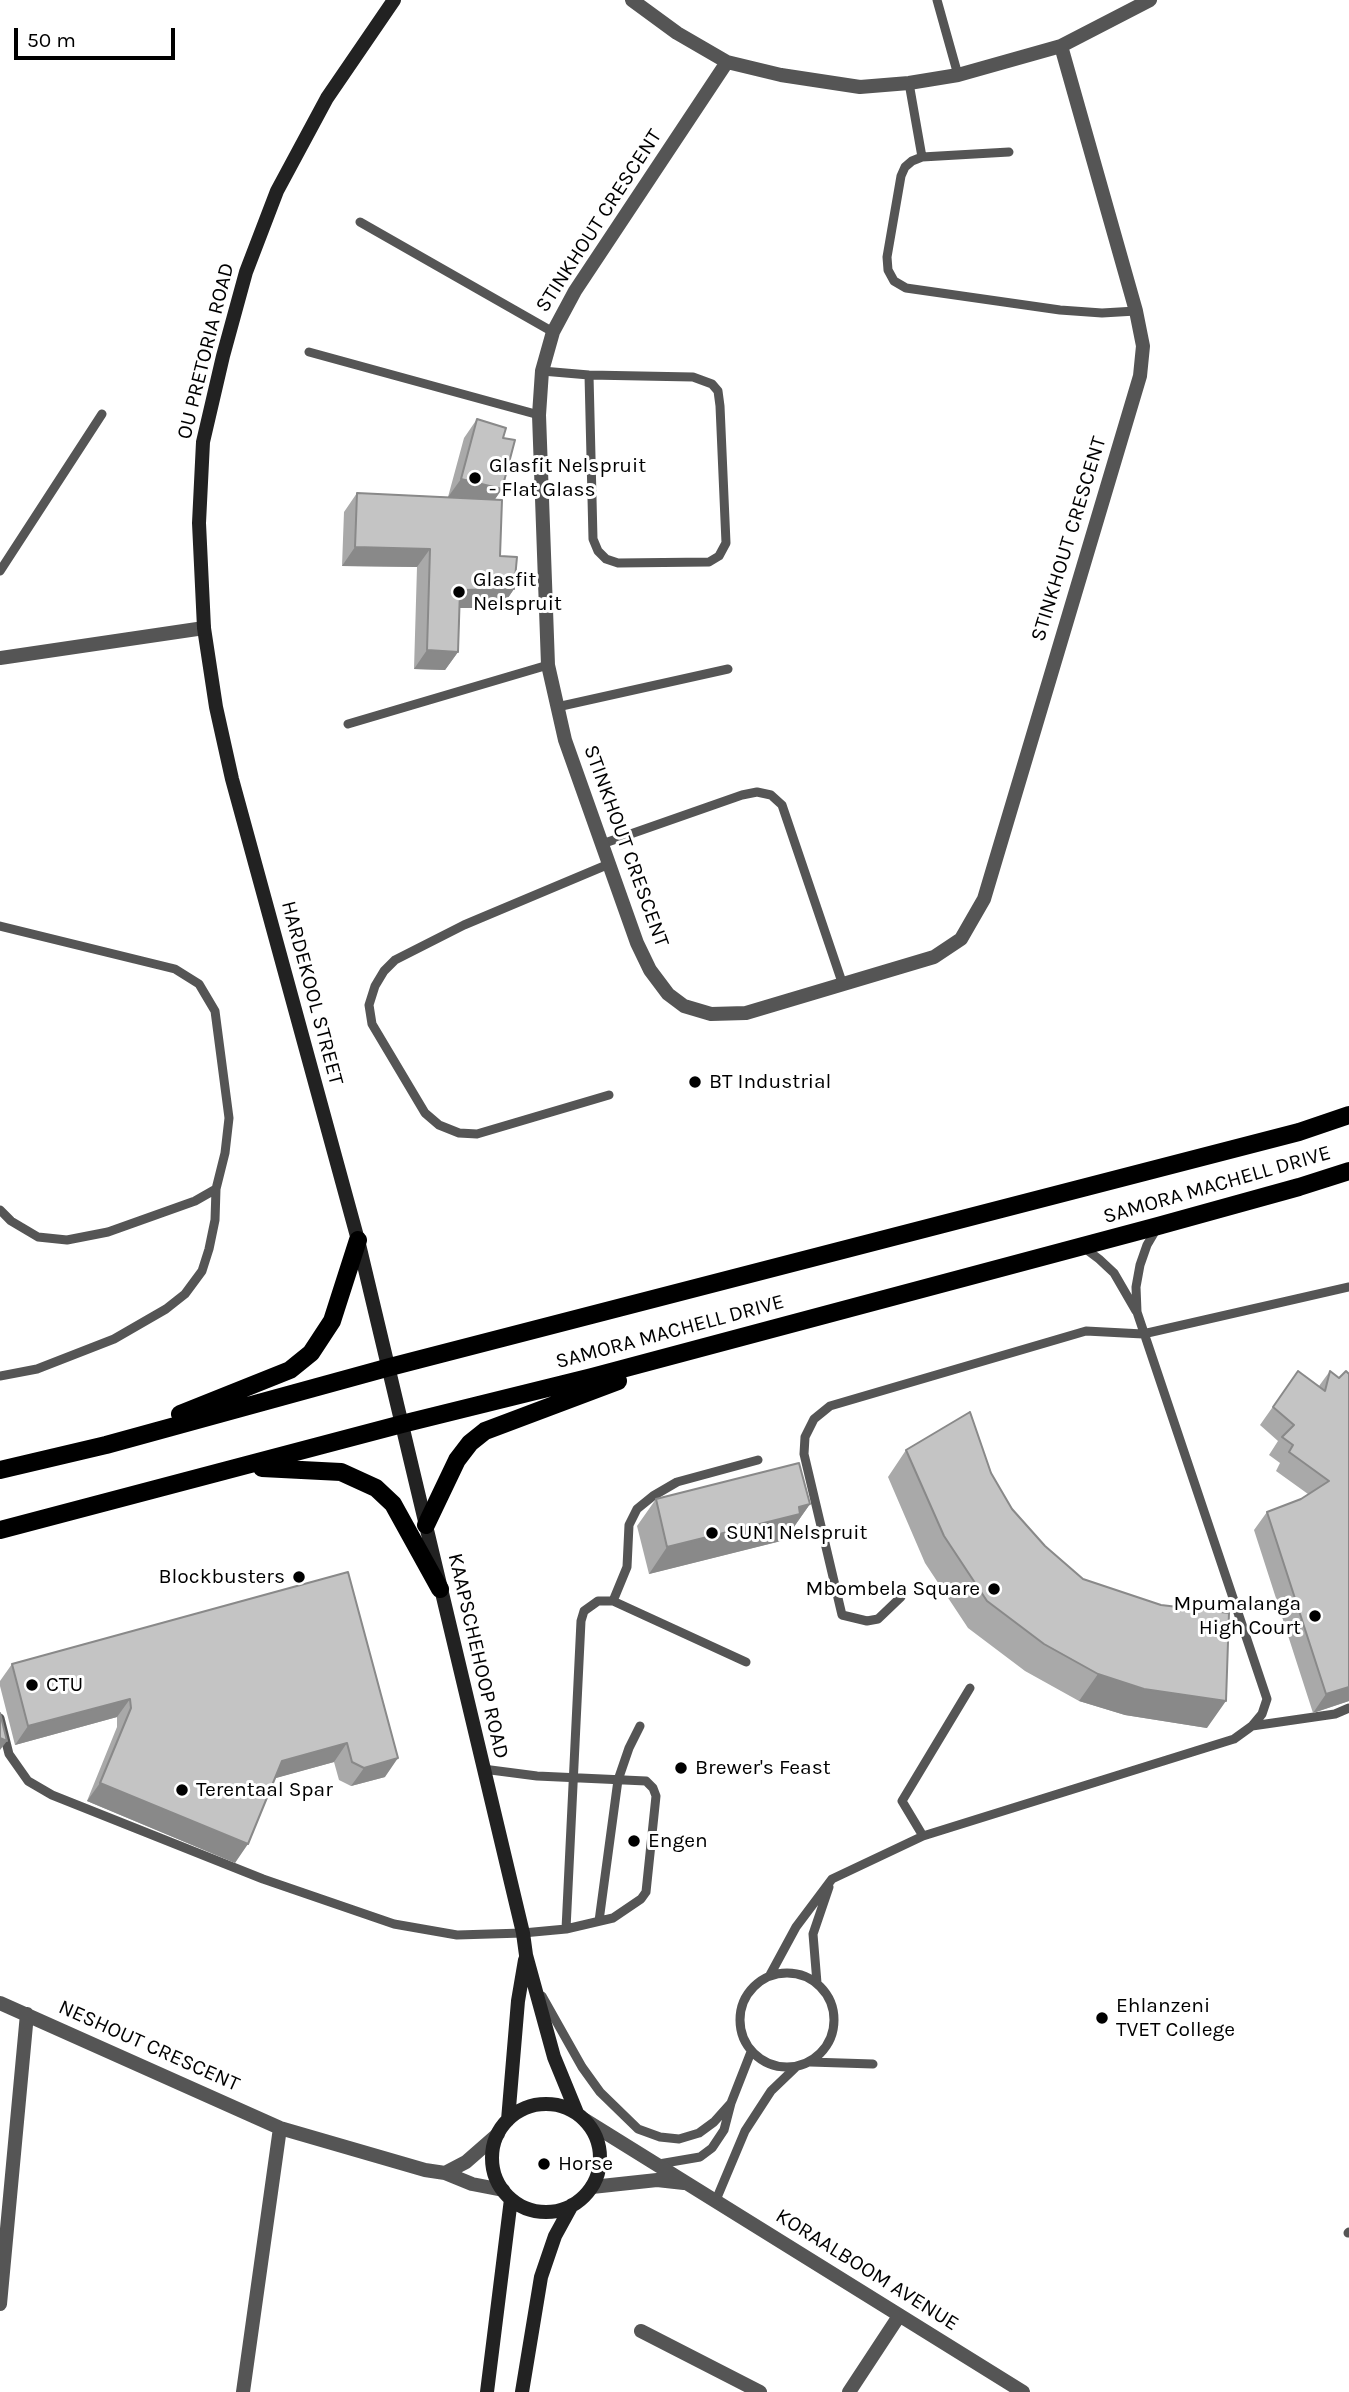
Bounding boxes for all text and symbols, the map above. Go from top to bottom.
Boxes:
scale bar [18,14,178,58]
text: 50 m [27,28,76,52]
street label: STINKHOUT CRESCENT [530,125,668,317]
street label: OU PRETORIA ROAD [172,260,240,442]
street label: STINKHOUT CRESCENT [1026,434,1112,644]
place label: Glasfit Nelspruit - Flat Glass [489,453,646,503]
marker: Glasfit Nelspruit - Flat Glass [467,470,483,486]
place label: Glasfit Nelspruit [473,567,562,617]
marker: Glasfit Nelspruit [451,584,467,600]
street label: STINKHOUT CRESCENT [578,742,674,950]
street label: HARDEKOOL STREET [275,898,349,1088]
place label: BT Industrial [709,1069,831,1095]
marker: BT Industrial [687,1074,703,1090]
street label: SAMORA MACHELL DRIVE [1100,1140,1334,1230]
street label: SAMORA MACHELL DRIVE [553,1289,787,1375]
place label: SUN1 Nelspruit [726,1520,867,1546]
marker: SUN1 Nelspruit [704,1525,720,1541]
street label: KAAPSCHEHOOP ROAD [442,1551,514,1761]
place label: Blockbusters [158,1564,285,1590]
marker: Blockbusters [291,1569,307,1585]
place label: Mbombela Square [805,1576,980,1602]
marker: Mbombela Square [986,1581,1002,1597]
place label: Mpumalanga High Court [1173,1591,1301,1641]
marker: Mpumalanga High Court [1307,1608,1323,1624]
place label: CTU [46,1672,83,1698]
marker: CTU [24,1677,40,1693]
place label: Brewer's Feast [695,1755,831,1781]
marker: Brewer's Feast [673,1760,689,1776]
place label: Terentaal Spar [196,1777,333,1803]
marker: Terentaal Spar [174,1782,190,1798]
place label: Engen [648,1828,708,1854]
marker: Engen [626,1833,642,1849]
place label: Ehlanzeni TVET College [1116,1993,1235,2043]
street label: NESHOUT CRESCENT [55,1995,243,2097]
marker: Ehlanzeni TVET College [1094,2010,1110,2026]
place label: Horse [558,2151,613,2177]
marker: Horse [536,2156,552,2172]
street label: KORAALBOOM AVENUE [771,2203,963,2337]

